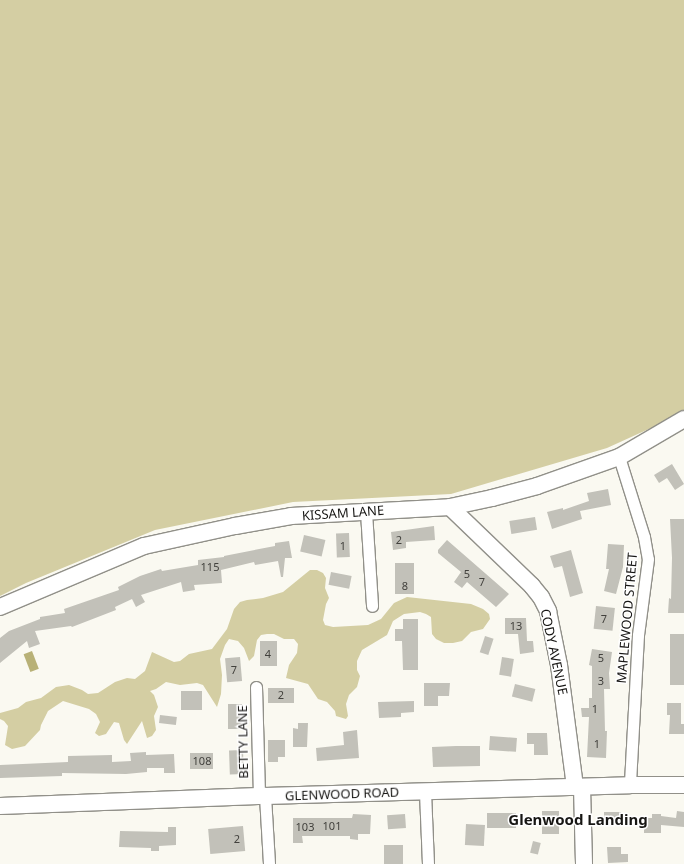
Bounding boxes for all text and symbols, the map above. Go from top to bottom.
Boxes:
street label: KISSAM LANE [301,502,385,524]
house number: 2 [396,533,402,547]
house number: 1 [340,539,346,553]
street label: MAPLEWOOD STREET [614,552,640,684]
house number: 115 [201,560,219,574]
house number: 5 [464,567,470,581]
house number: 7 [479,575,485,589]
house number: 8 [402,579,408,593]
street label: CODY AVENUE [537,608,571,696]
house number: 7 [601,612,607,626]
house number: 13 [510,619,522,633]
house number: 4 [265,647,271,661]
house number: 5 [598,651,604,665]
house number: 7 [231,663,237,677]
house number: 3 [598,674,604,688]
house number: 2 [278,688,284,702]
house number: 1 [592,702,598,716]
street label: BETTY LANE [235,705,251,779]
house number: 1 [594,737,600,751]
house number: 108 [193,754,211,768]
street label: GLENWOOD ROAD [285,784,399,804]
district label: Glenwood Landing [508,811,648,829]
house number: 101 [323,819,341,833]
house number: 103 [296,820,314,834]
house number: 2 [234,832,240,846]

